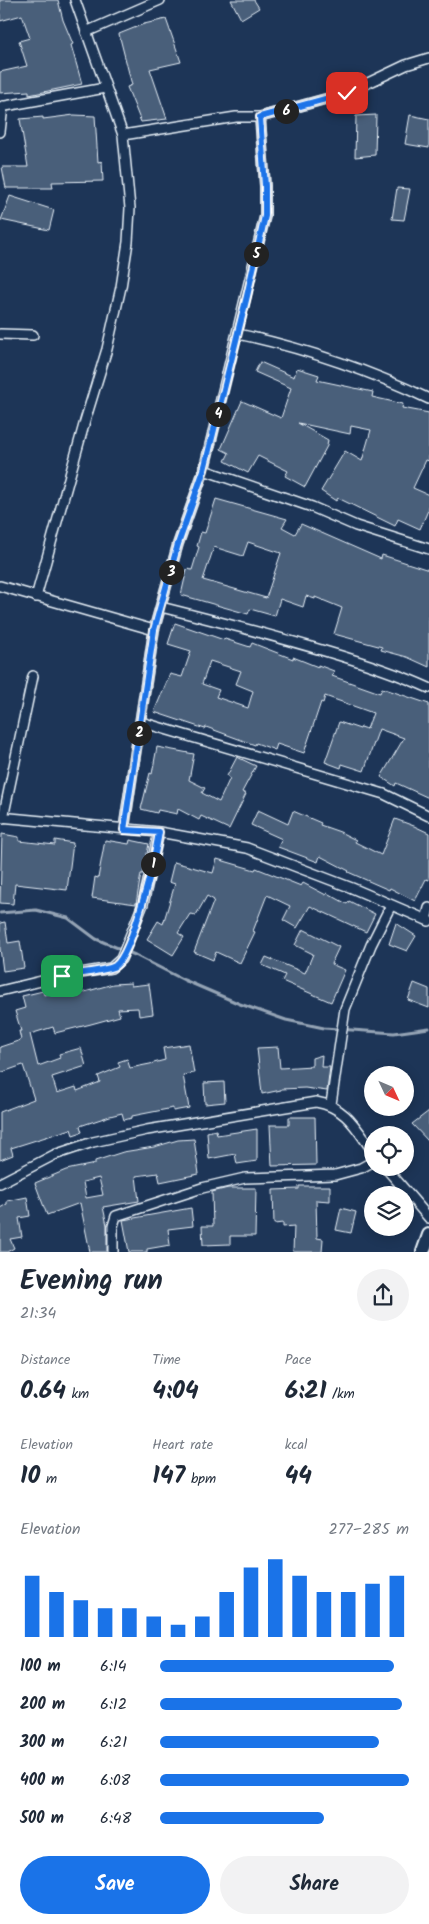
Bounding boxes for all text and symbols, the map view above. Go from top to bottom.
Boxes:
pin [326,72,368,114]
icon: check [333,79,361,107]
pin: 6 [274,98,298,124]
text: 6 [283,100,290,122]
pin: 5 [244,242,268,266]
text: 5 [253,243,260,265]
pin: 4 [206,402,230,426]
text: 4 [215,403,222,425]
pin: 3 [158,560,184,584]
text: 3 [168,561,175,583]
pin: 2 [126,720,152,746]
text: 2 [135,722,144,744]
pin: 1 [140,852,166,876]
text: 1 [151,853,156,875]
pin [41,955,83,997]
icon: arrive [48,962,76,990]
north arrow [364,1066,414,1116]
map controls [364,1066,414,1236]
button: locate [364,1126,414,1176]
button: layers [364,1186,414,1236]
text: Evening run [20,1259,163,1304]
button: share [357,1269,409,1321]
text: 21:34 [20,1301,56,1326]
text: Distance [20,1349,70,1371]
text: Time [152,1349,181,1371]
text: Pace [285,1349,311,1371]
text: 0.64 [20,1371,66,1411]
text: 4:04 [152,1371,199,1411]
text: 6:21 [285,1371,326,1411]
text: km [66,1383,89,1405]
text: /km [326,1383,355,1405]
text: Elevation [20,1434,73,1456]
text: Heart rate [152,1434,213,1456]
text: kcal [285,1434,307,1456]
text: 10 [20,1456,40,1496]
text: 147 [152,1456,185,1496]
text: 44 [285,1456,312,1496]
text: m [40,1468,57,1490]
text: bpm [185,1468,216,1490]
text: Elevation [20,1517,81,1542]
text: 277–285 m [329,1517,409,1542]
text: 100 m [20,1654,61,1679]
text: 6:14 [100,1654,127,1679]
text: 200 m [20,1692,65,1717]
text: 6:12 [100,1692,127,1717]
text: 300 m [20,1730,64,1755]
text: 6:21 [100,1730,127,1755]
text: 400 m [20,1768,64,1793]
text: 6:08 [100,1768,130,1793]
text: 500 m [20,1806,64,1831]
text: 6:48 [100,1806,131,1831]
button: Save [20,1856,210,1914]
button: Share [220,1856,409,1914]

